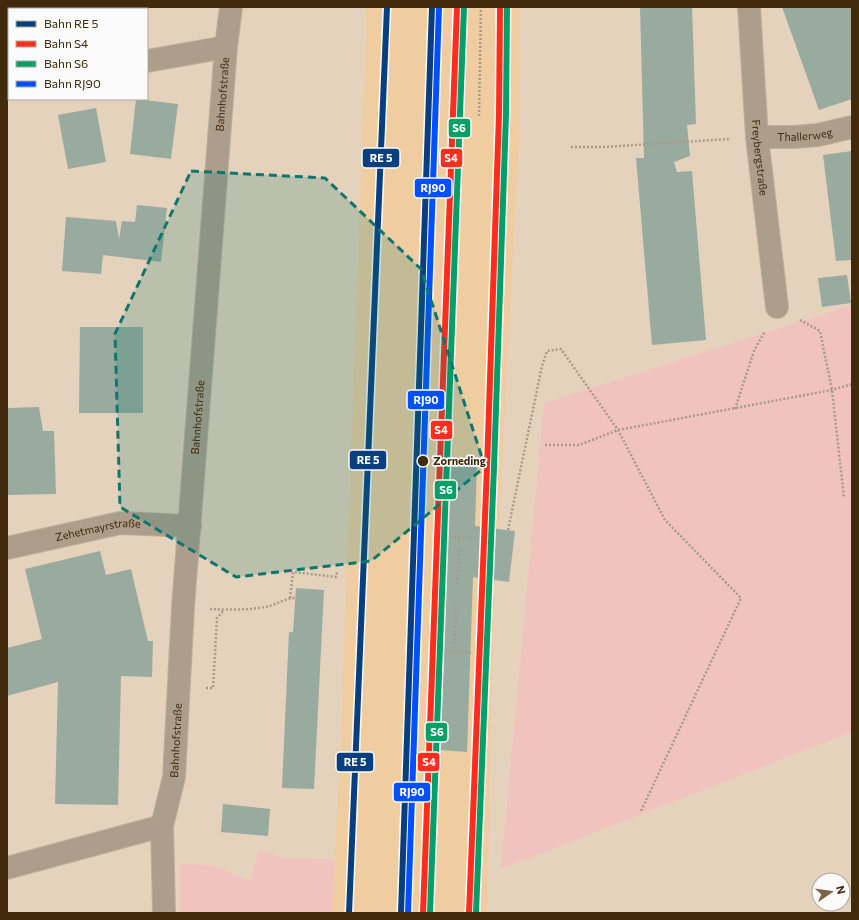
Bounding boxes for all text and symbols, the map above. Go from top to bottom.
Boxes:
legend [8,8,148,100]
text: Bahn RE 5 [44,16,99,30]
text: Bahn S4 [44,36,88,50]
text: Bahn S6 [44,56,88,70]
street label: Bahnhofstraße [213,56,231,132]
text: Bahn RJ90 [44,76,101,91]
line badge: S6 [448,118,471,138]
street label: Freybergstraße [750,119,771,196]
text: S6 [452,121,466,134]
street label: Thallerweg [777,125,834,143]
line badge: RE 5 [362,148,400,168]
line badge: S4 [440,148,463,168]
text: RE 5 [370,151,392,164]
text: S4 [444,151,458,164]
line badge: RJ90 [414,178,452,198]
text: RJ90 [420,181,446,195]
street label: Bahnhofstraße [188,379,206,455]
line badge: RJ90 [407,390,445,410]
text: RJ90 [413,393,439,407]
line badge: S4 [430,420,453,440]
text: S4 [434,423,448,436]
line badge: RE 5 [349,450,387,470]
text: RE 5 [357,453,379,466]
marker: Zorneding [416,454,430,468]
place label: Zorneding [433,454,486,467]
line badge: S6 [434,480,457,500]
text: S6 [439,483,453,496]
street label: Zehetmayrstraße [54,516,141,543]
street label: Bahnhofstraße [167,703,184,778]
line badge: S6 [425,722,448,742]
text: S6 [430,725,444,738]
line badge: RE 5 [336,752,374,772]
line badge: S4 [417,752,440,772]
text: RE 5 [344,755,366,768]
text: S4 [422,755,436,768]
line badge: RJ90 [393,782,431,802]
text: RJ90 [399,785,425,799]
north arrow [811,872,851,912]
text: N [834,884,848,895]

